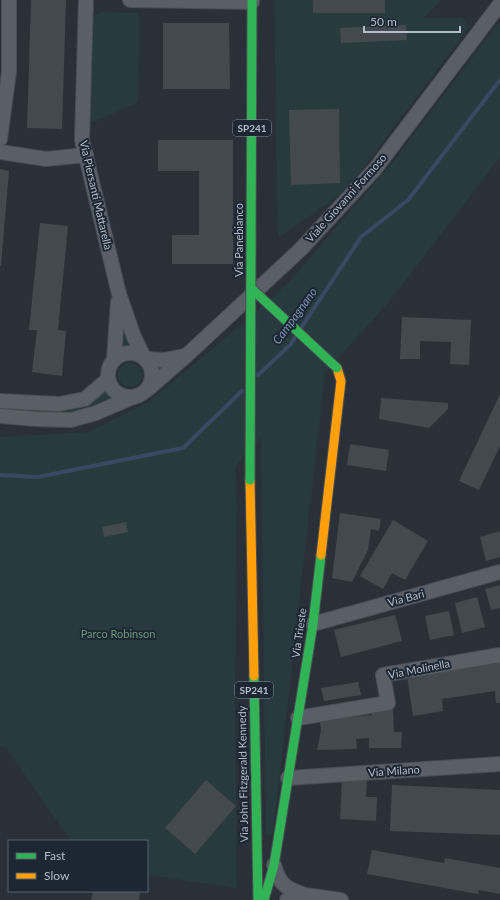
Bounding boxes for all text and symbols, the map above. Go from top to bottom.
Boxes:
scale bar [364,8,460,34]
text: 50 m [370,14,397,29]
road number: SP241 [233,120,271,136]
street label: Via Piersanti Mattarella [78,139,115,251]
street label: Viale Giovanni Formoso [302,151,389,245]
street label: Via Panebianco [232,203,245,277]
water label: Campagnano [269,284,320,347]
street label: Via Bari [386,586,426,609]
street label: Via Trieste [289,607,308,659]
park label: Parco Robinson [81,627,155,640]
street label: Via Molinella [387,656,451,681]
road number: SP241 [235,682,273,698]
street label: Via John Fitzgerald Kennedy [235,705,250,842]
street label: Via Milano [368,762,420,779]
legend [8,840,148,892]
text: Fast [44,848,66,863]
text: Slow [44,868,70,883]

